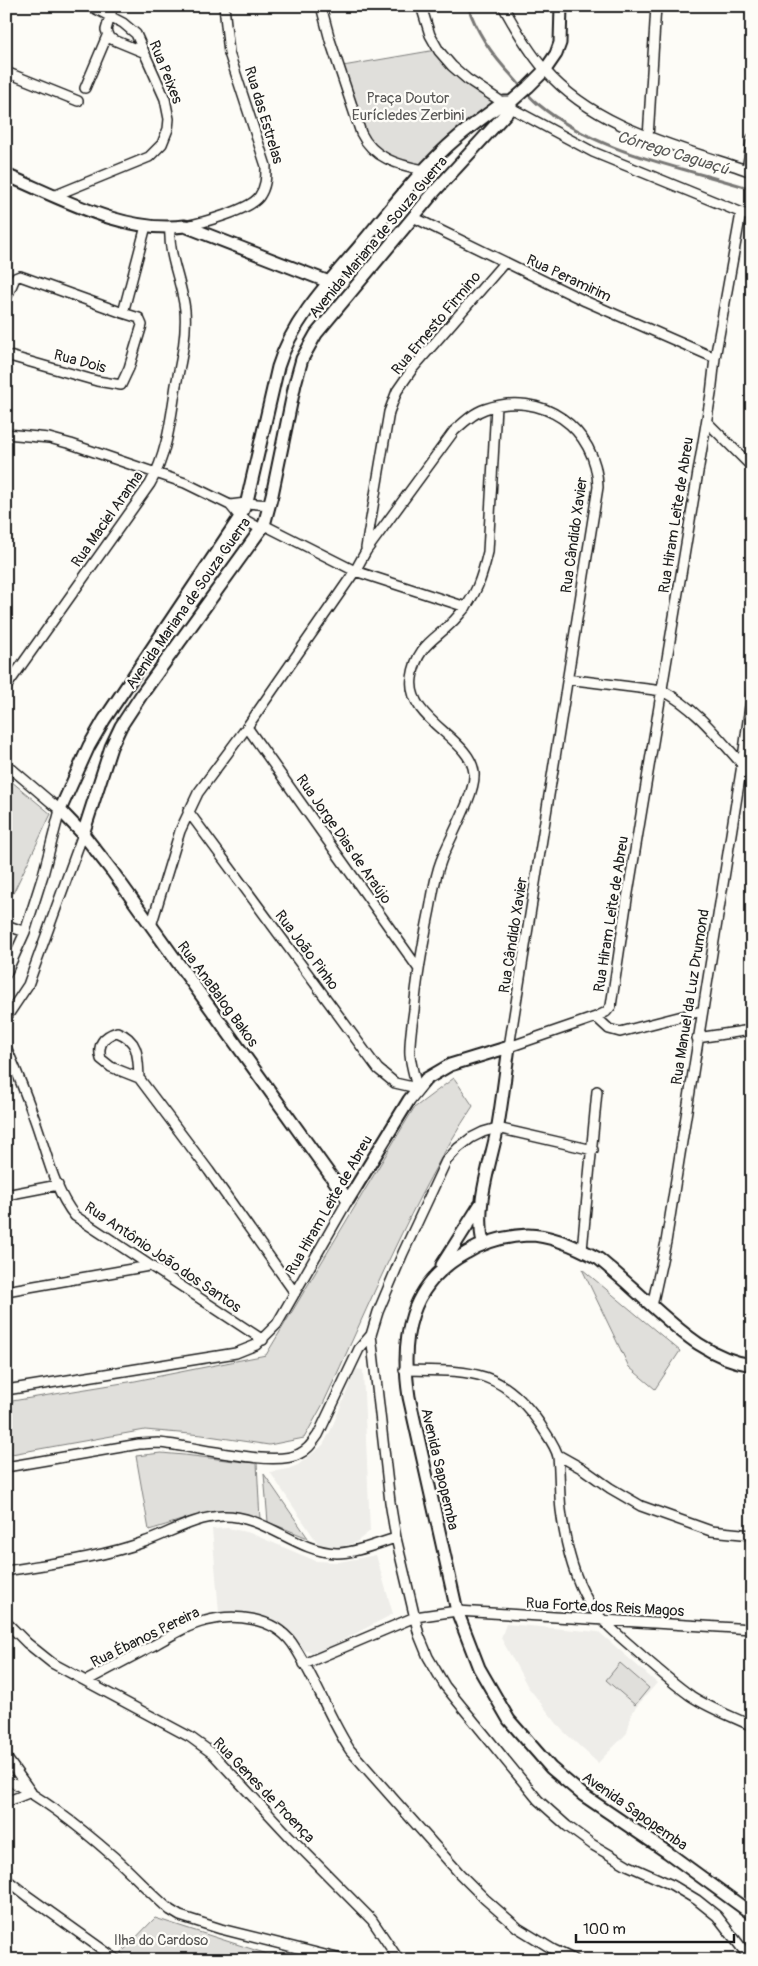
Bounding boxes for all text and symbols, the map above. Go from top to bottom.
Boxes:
street label: Rua Peixes [144,38,187,107]
street label: Rua das Estrelas [240,64,287,166]
park label: Praça Doutor Eurícledes Zerbini [352,89,465,125]
water label: Córrego Caguaçú [615,127,731,180]
street label: Avenida Mariana de Souza Guerra [305,152,452,322]
street label: Rua Peramirim [523,251,614,306]
street label: Rua Ernesto Firmino [388,268,485,379]
street label: Rua Dois [52,345,108,378]
street label: Rua Hiram Leite de Abreu [655,436,698,595]
street label: Rua Maciel Aranha [67,468,148,571]
street label: Rua Cândido Xavier [557,475,592,594]
street label: Avenida Mariana de Souza Guerra [122,514,255,693]
street label: Rua Jorge Dias de Araújo [292,771,395,908]
street label: Rua Hiram Leite de Abreu [590,835,633,994]
street label: Rua Cândido Xavier [495,875,532,994]
street label: Rua João Pinho [270,907,343,994]
street label: Rua Manuel da Luz Drumond [667,908,714,1086]
street label: Rua AnaBalog Bakos [173,938,262,1051]
street label: Rua Hiram Leite de Abreu [282,1132,377,1278]
street label: Rua Antônio João dos Santos [81,1198,245,1317]
street label: Avenida Sapopemba [416,1406,463,1532]
street label: Rua Forte dos Reis Magos [525,1594,685,1621]
street label: Rua Ébanos Pereira [88,1603,203,1672]
street label: Rua Genes de Proença [209,1734,319,1847]
street label: Avenida Sapopemba [578,1768,691,1855]
scale bar [576,1911,733,1943]
text: 100 m [583,1920,626,1939]
park label: Ilha do Cardoso [114,1931,208,1950]

